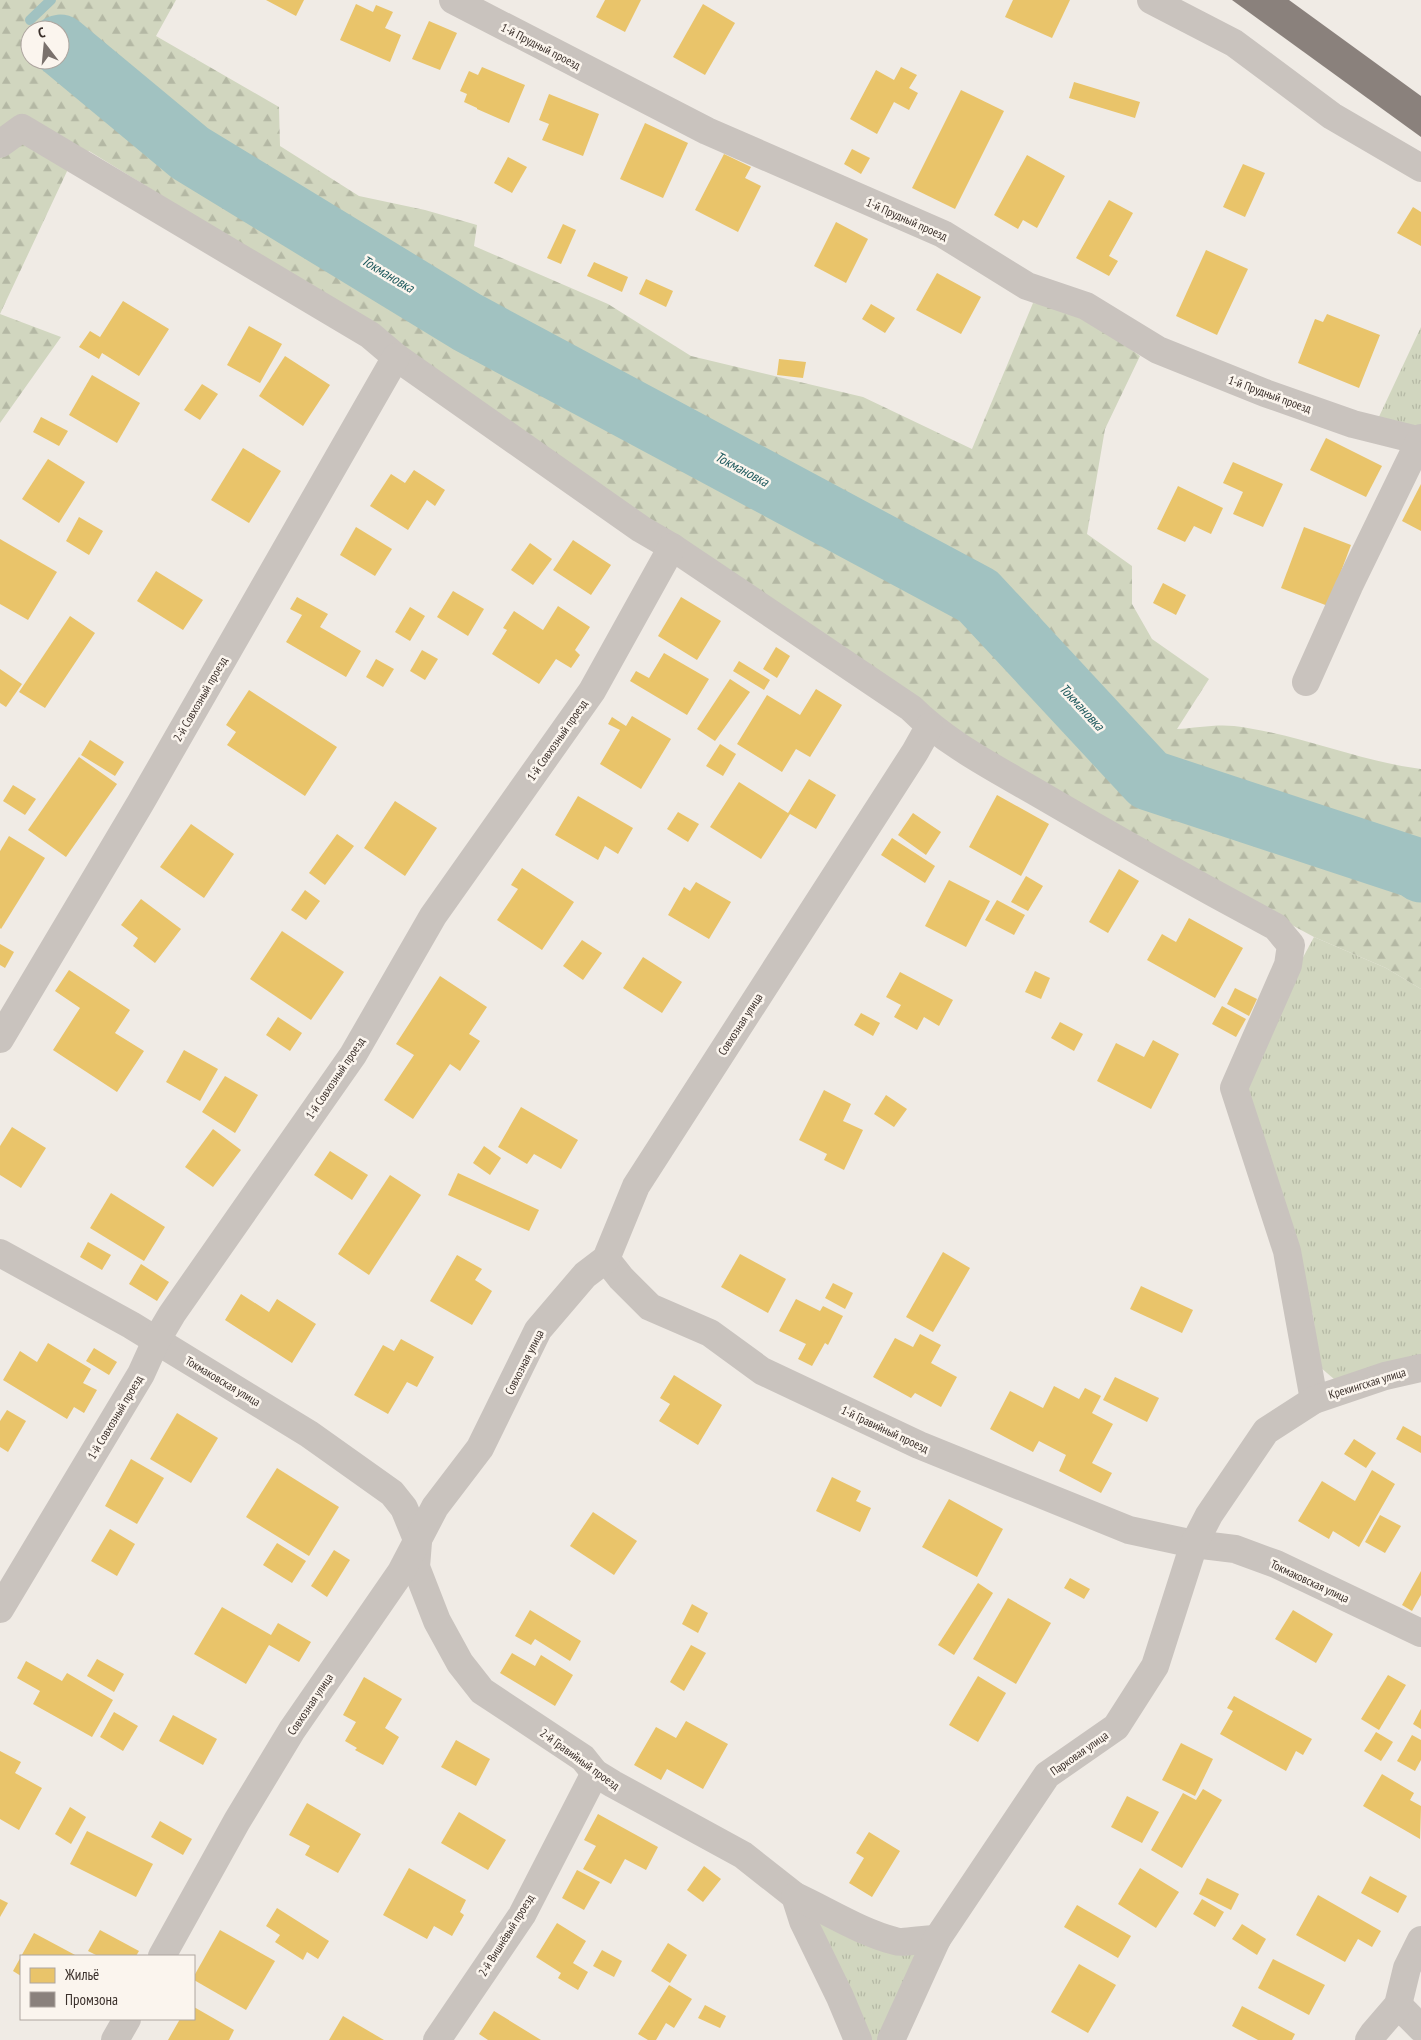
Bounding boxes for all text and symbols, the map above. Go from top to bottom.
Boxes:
north arrow [20,20,70,70]
street label: 1-й Прудный проезд [499,20,584,73]
text: С [36,23,48,42]
street label: 1-й Прудный проезд [864,194,951,244]
water label: Токмановка [359,251,419,297]
street label: 1-й Прудный проезд [1226,372,1314,416]
water label: Токмановка [712,447,773,491]
street label: 2-й Совхозный проезд [170,653,231,744]
water label: Токмановка [1056,680,1109,735]
street label: 1-й Совхозный проезд [523,696,591,783]
street label: Совхозная улица [714,990,766,1058]
street label: 1-й Совхозный проезд [302,1034,368,1122]
street label: Совхозная улица [501,1327,547,1397]
street label: Токмаковская улица [183,1353,263,1409]
street label: Крекингская улица [1327,1364,1408,1402]
street label: 1-й Совхозный проезд [84,1372,146,1462]
street label: 1-й Гравийный проезд [839,1402,932,1456]
street label: Токмаковская улица [1268,1556,1352,1606]
street label: Совхозная улица [284,1670,336,1738]
street label: 2-й Гравийный проезд [537,1725,623,1793]
street label: Парковая улица [1047,1727,1111,1778]
street label: 2-й Вишнёвый проезд [475,1891,538,1979]
legend [20,1955,195,2020]
text: Жильё [64,1965,99,1984]
text: Промзона [65,1990,118,2009]

